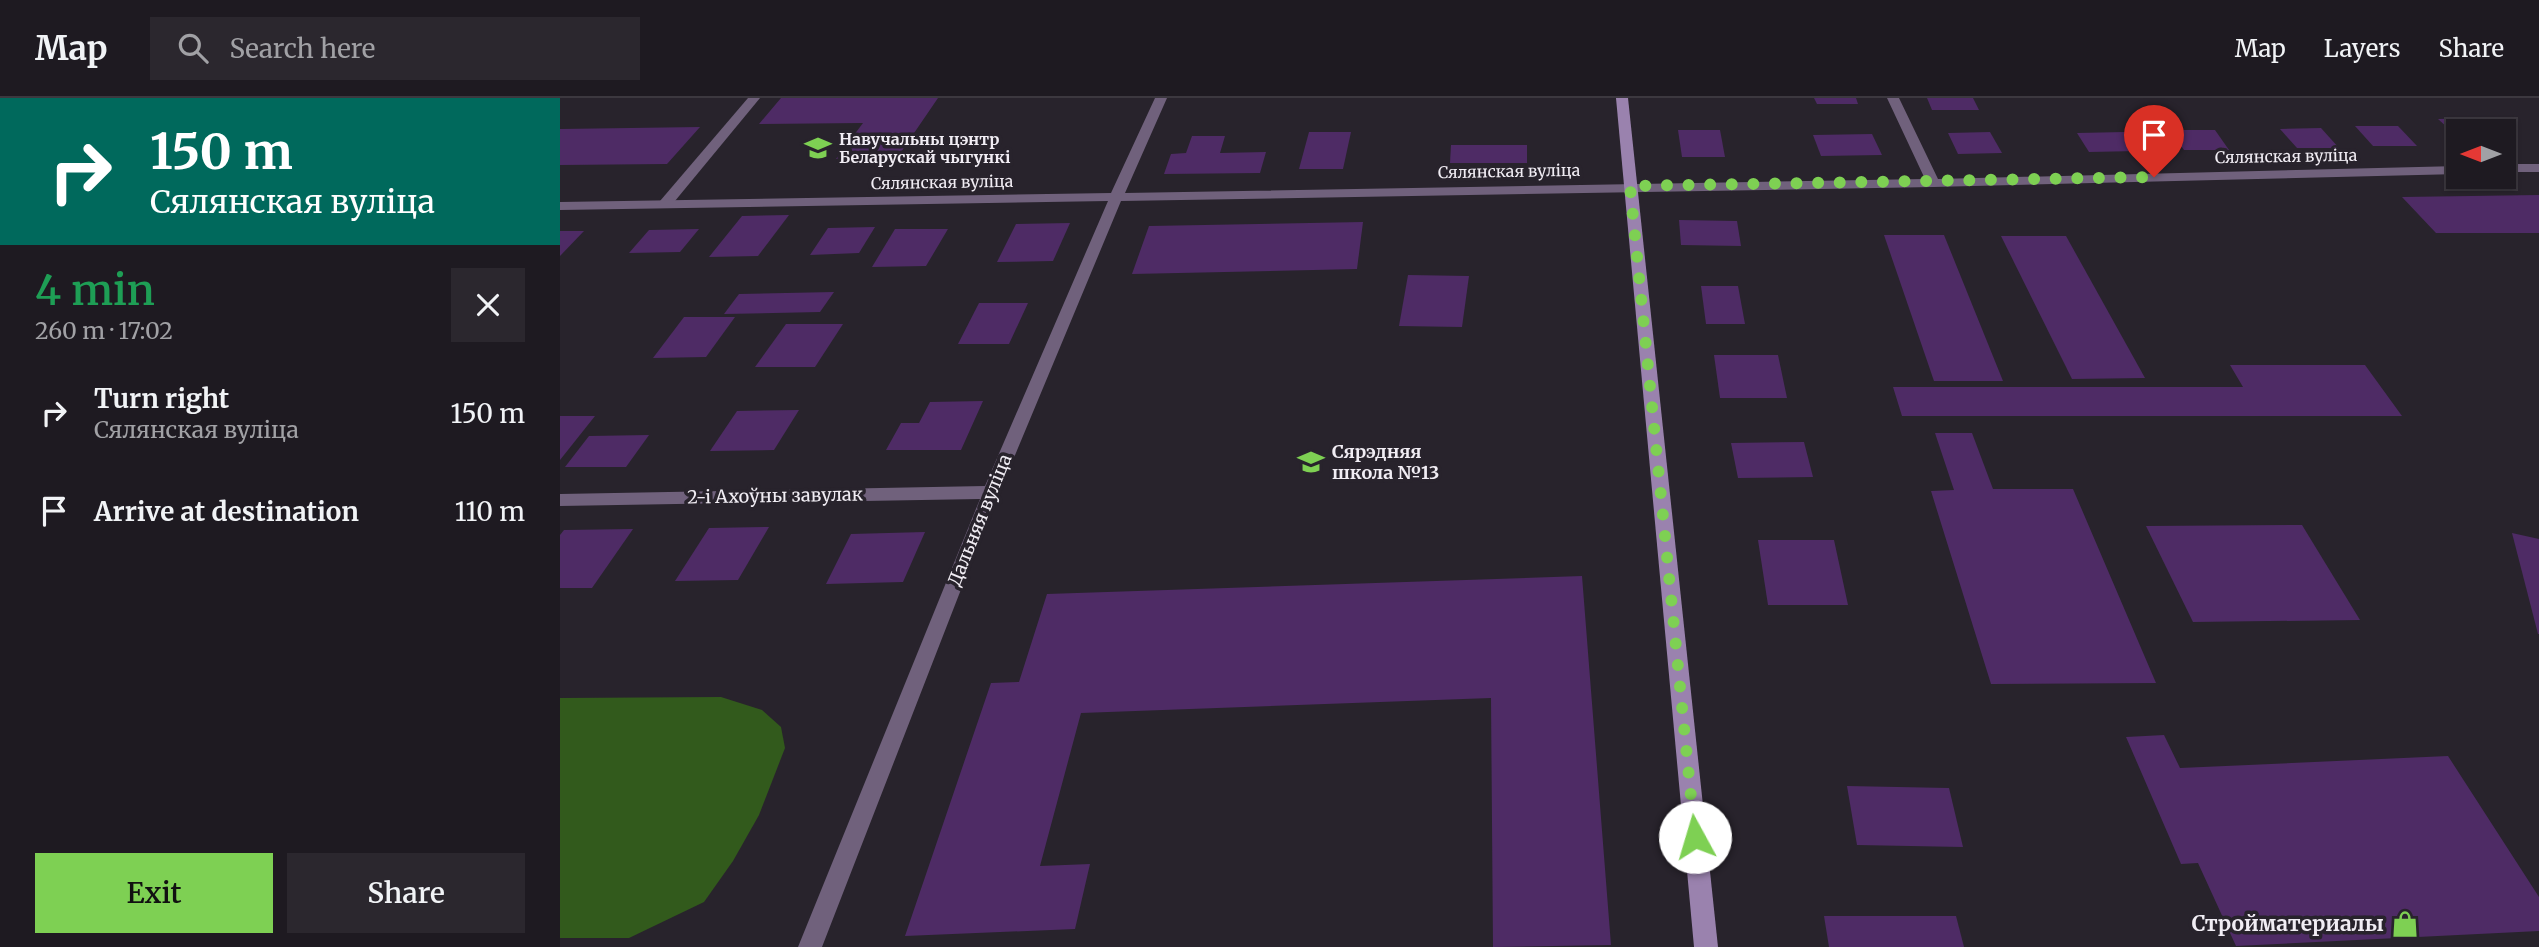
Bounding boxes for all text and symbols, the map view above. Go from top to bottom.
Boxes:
search box [150,17,640,80]
text: Map [35,28,108,69]
icon: search [174,29,212,67]
text: Search here [230,32,375,65]
text: Map [2235,33,2286,64]
text: Layers [2324,33,2400,64]
text: Share [2438,33,2504,64]
pin [2124,105,2184,177]
icon: arrive [2135,116,2173,154]
north arrow [2446,119,2516,189]
map controls [2446,119,2516,189]
text: 150 m [150,121,293,182]
icon: right [35,126,126,217]
place label: Навучальны цэнтр Беларускай чыгункі [839,129,1011,167]
school or university icon: Навучальны цэнтр Беларускай чыгункі [803,133,833,163]
street label: Сялянская вуліца [2215,145,2358,167]
street label: Сялянская вуліца [1438,160,1581,182]
street label: Сялянская вуліца [871,171,1014,193]
text: Сялянская вуліца [150,182,435,222]
text: 4 min [35,264,155,316]
button: close [451,268,525,342]
text: 260 m · 17:02 [35,316,173,345]
text: Turn right [94,382,229,415]
icon: right [35,394,73,432]
text: 150 m [451,397,525,430]
text: Сялянская вуліца [94,415,299,444]
place label: Сярэдняя школа №13 [1332,440,1439,484]
school or university icon: Сярэдняя школа №13 [1296,447,1326,477]
street label: Дальняя вуліца [943,450,1017,589]
street label: 2-і Ахоўны завулак [687,482,864,509]
icon: arrive [35,492,73,530]
text: Arrive at destination [94,495,359,528]
text: 110 m [455,495,525,528]
position arrow [1658,800,1732,874]
button: Exit [35,853,273,933]
button: Share [287,853,525,933]
shop icon: Стройматериалы [2390,909,2420,939]
place label: Стройматериалы [2192,910,2384,937]

